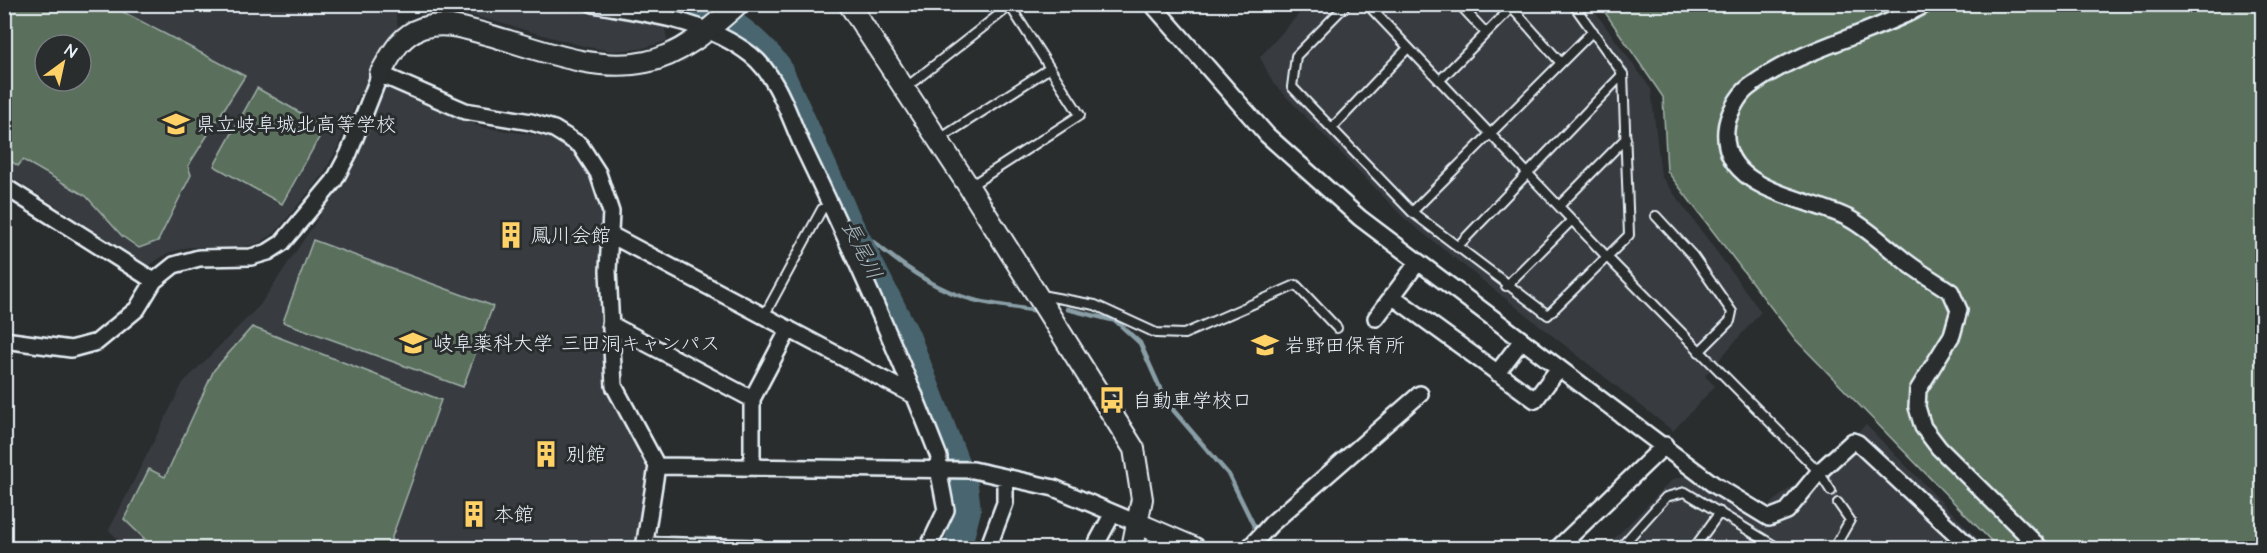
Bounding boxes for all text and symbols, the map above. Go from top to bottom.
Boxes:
north arrow [33,33,93,93]
text: N [60,39,81,63]
school or university icon: 県立岐阜城北高等学校 [161,109,191,139]
place label: 県立岐阜城北高等学校 [196,111,396,139]
water label: 長尾川 [834,216,889,285]
building icon: 鳳川会館 [496,220,526,250]
place label: 鳳川会館 [531,222,611,250]
school or university icon: 岐阜薬科大学 三田洞キャンパス [398,328,428,358]
place label: 岐阜薬科大学 三田洞キャンパス [433,330,720,358]
school or university icon: 岩野田保育所 [1250,330,1280,360]
place label: 岩野田保育所 [1285,332,1405,360]
bus stop icon: 自動車学校口 [1097,385,1127,415]
place label: 自動車学校口 [1132,387,1252,415]
building icon: 別館 [531,439,561,469]
place label: 別館 [566,441,606,469]
building icon: 本館 [459,499,489,529]
place label: 本館 [494,501,534,529]

